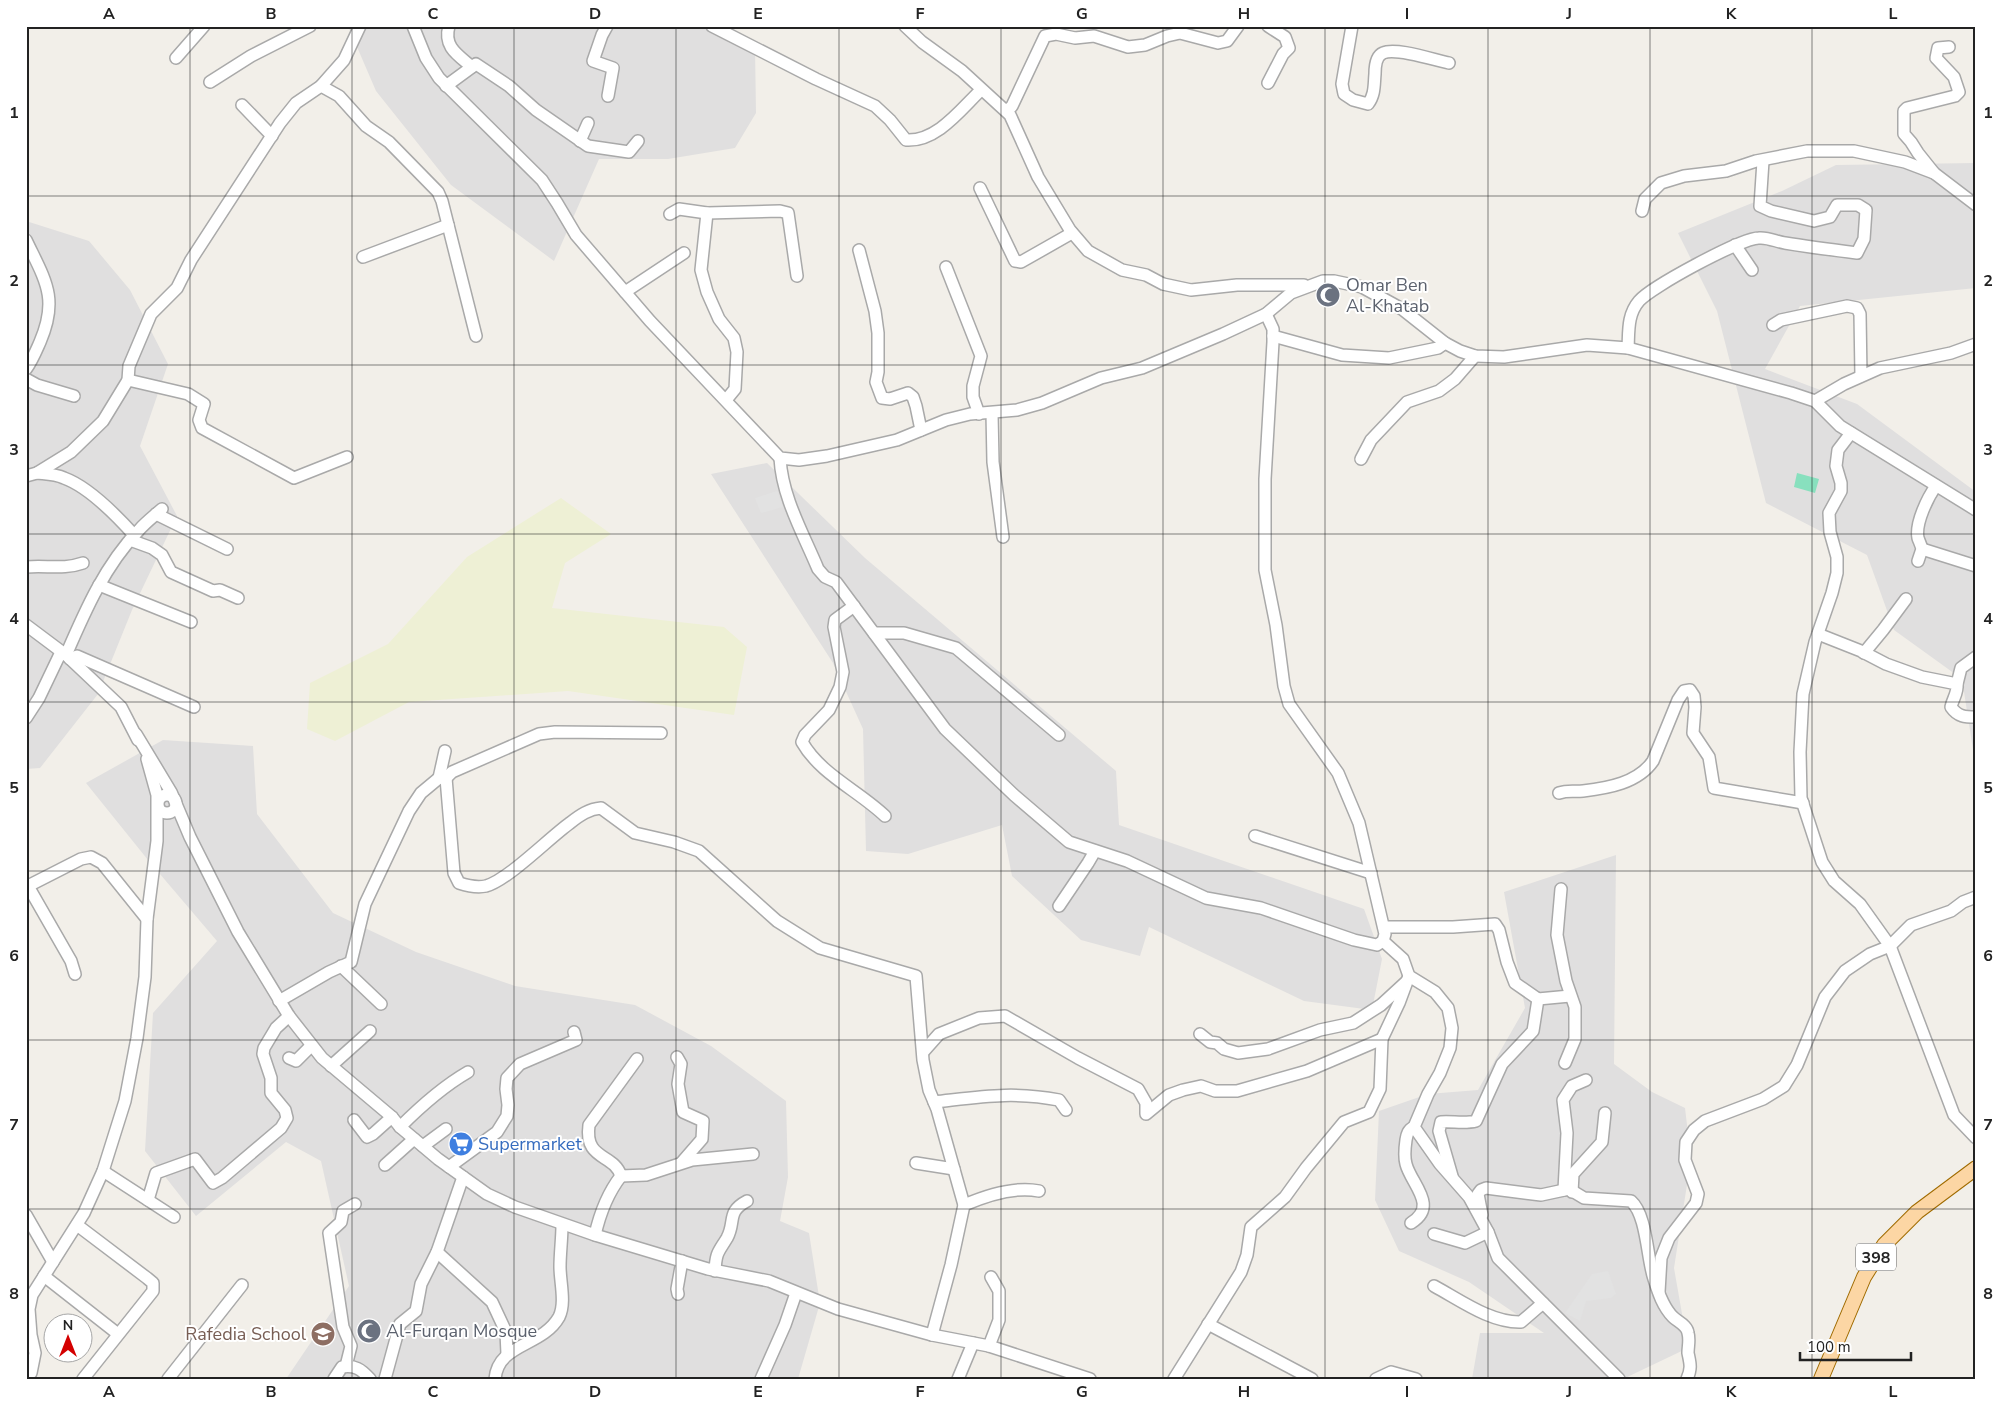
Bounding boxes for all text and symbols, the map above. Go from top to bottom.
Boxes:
text: A [103,3,115,25]
text: B [265,3,277,25]
text: C [428,3,439,25]
text: D [589,3,601,25]
text: E [753,3,763,25]
text: F [916,3,925,25]
text: G [1076,3,1088,25]
text: H [1238,3,1250,25]
text: I [1405,3,1409,25]
text: J [1565,3,1572,25]
text: K [1726,3,1738,25]
text: L [1889,3,1898,25]
text: 1 [9,102,19,124]
text: 1 [1983,102,1993,124]
text: 2 [9,270,19,292]
text: 2 [1983,270,1993,292]
place label: Omar Ben Al-Khatab [1346,273,1429,318]
mosque icon: Omar Ben Al-Khatab [1315,282,1341,308]
text: 3 [9,439,19,461]
text: 3 [1983,439,1993,461]
text: 4 [9,608,19,630]
text: 4 [1983,608,1993,630]
text: 5 [9,777,19,799]
text: 5 [1983,777,1993,799]
text: 6 [9,945,19,967]
text: 6 [1983,945,1993,967]
text: 7 [9,1114,19,1136]
text: 7 [1983,1114,1993,1136]
supermarket icon: Supermarket [448,1131,474,1157]
place label: Supermarket [478,1132,582,1156]
road number: 398 [1856,1244,1896,1270]
text: 8 [9,1283,19,1305]
text: 8 [1983,1283,1993,1305]
north arrow [42,1312,92,1362]
text: N [63,1316,73,1335]
mosque icon: Al-Furqan Mosque [356,1318,382,1344]
place label: Al-Furqan Mosque [386,1319,537,1343]
school or university icon: Rafedia School [310,1321,336,1347]
place label: Rafedia School [185,1322,307,1346]
scale bar [1800,1330,1911,1362]
text: 100 m [1807,1337,1851,1357]
text: A [103,1381,115,1403]
text: B [265,1381,277,1403]
text: C [428,1381,439,1403]
text: D [589,1381,601,1403]
text: E [753,1381,763,1403]
text: F [916,1381,925,1403]
text: G [1076,1381,1088,1403]
text: H [1238,1381,1250,1403]
text: I [1405,1381,1409,1403]
text: J [1565,1381,1572,1403]
text: K [1726,1381,1738,1403]
text: L [1889,1381,1898,1403]

